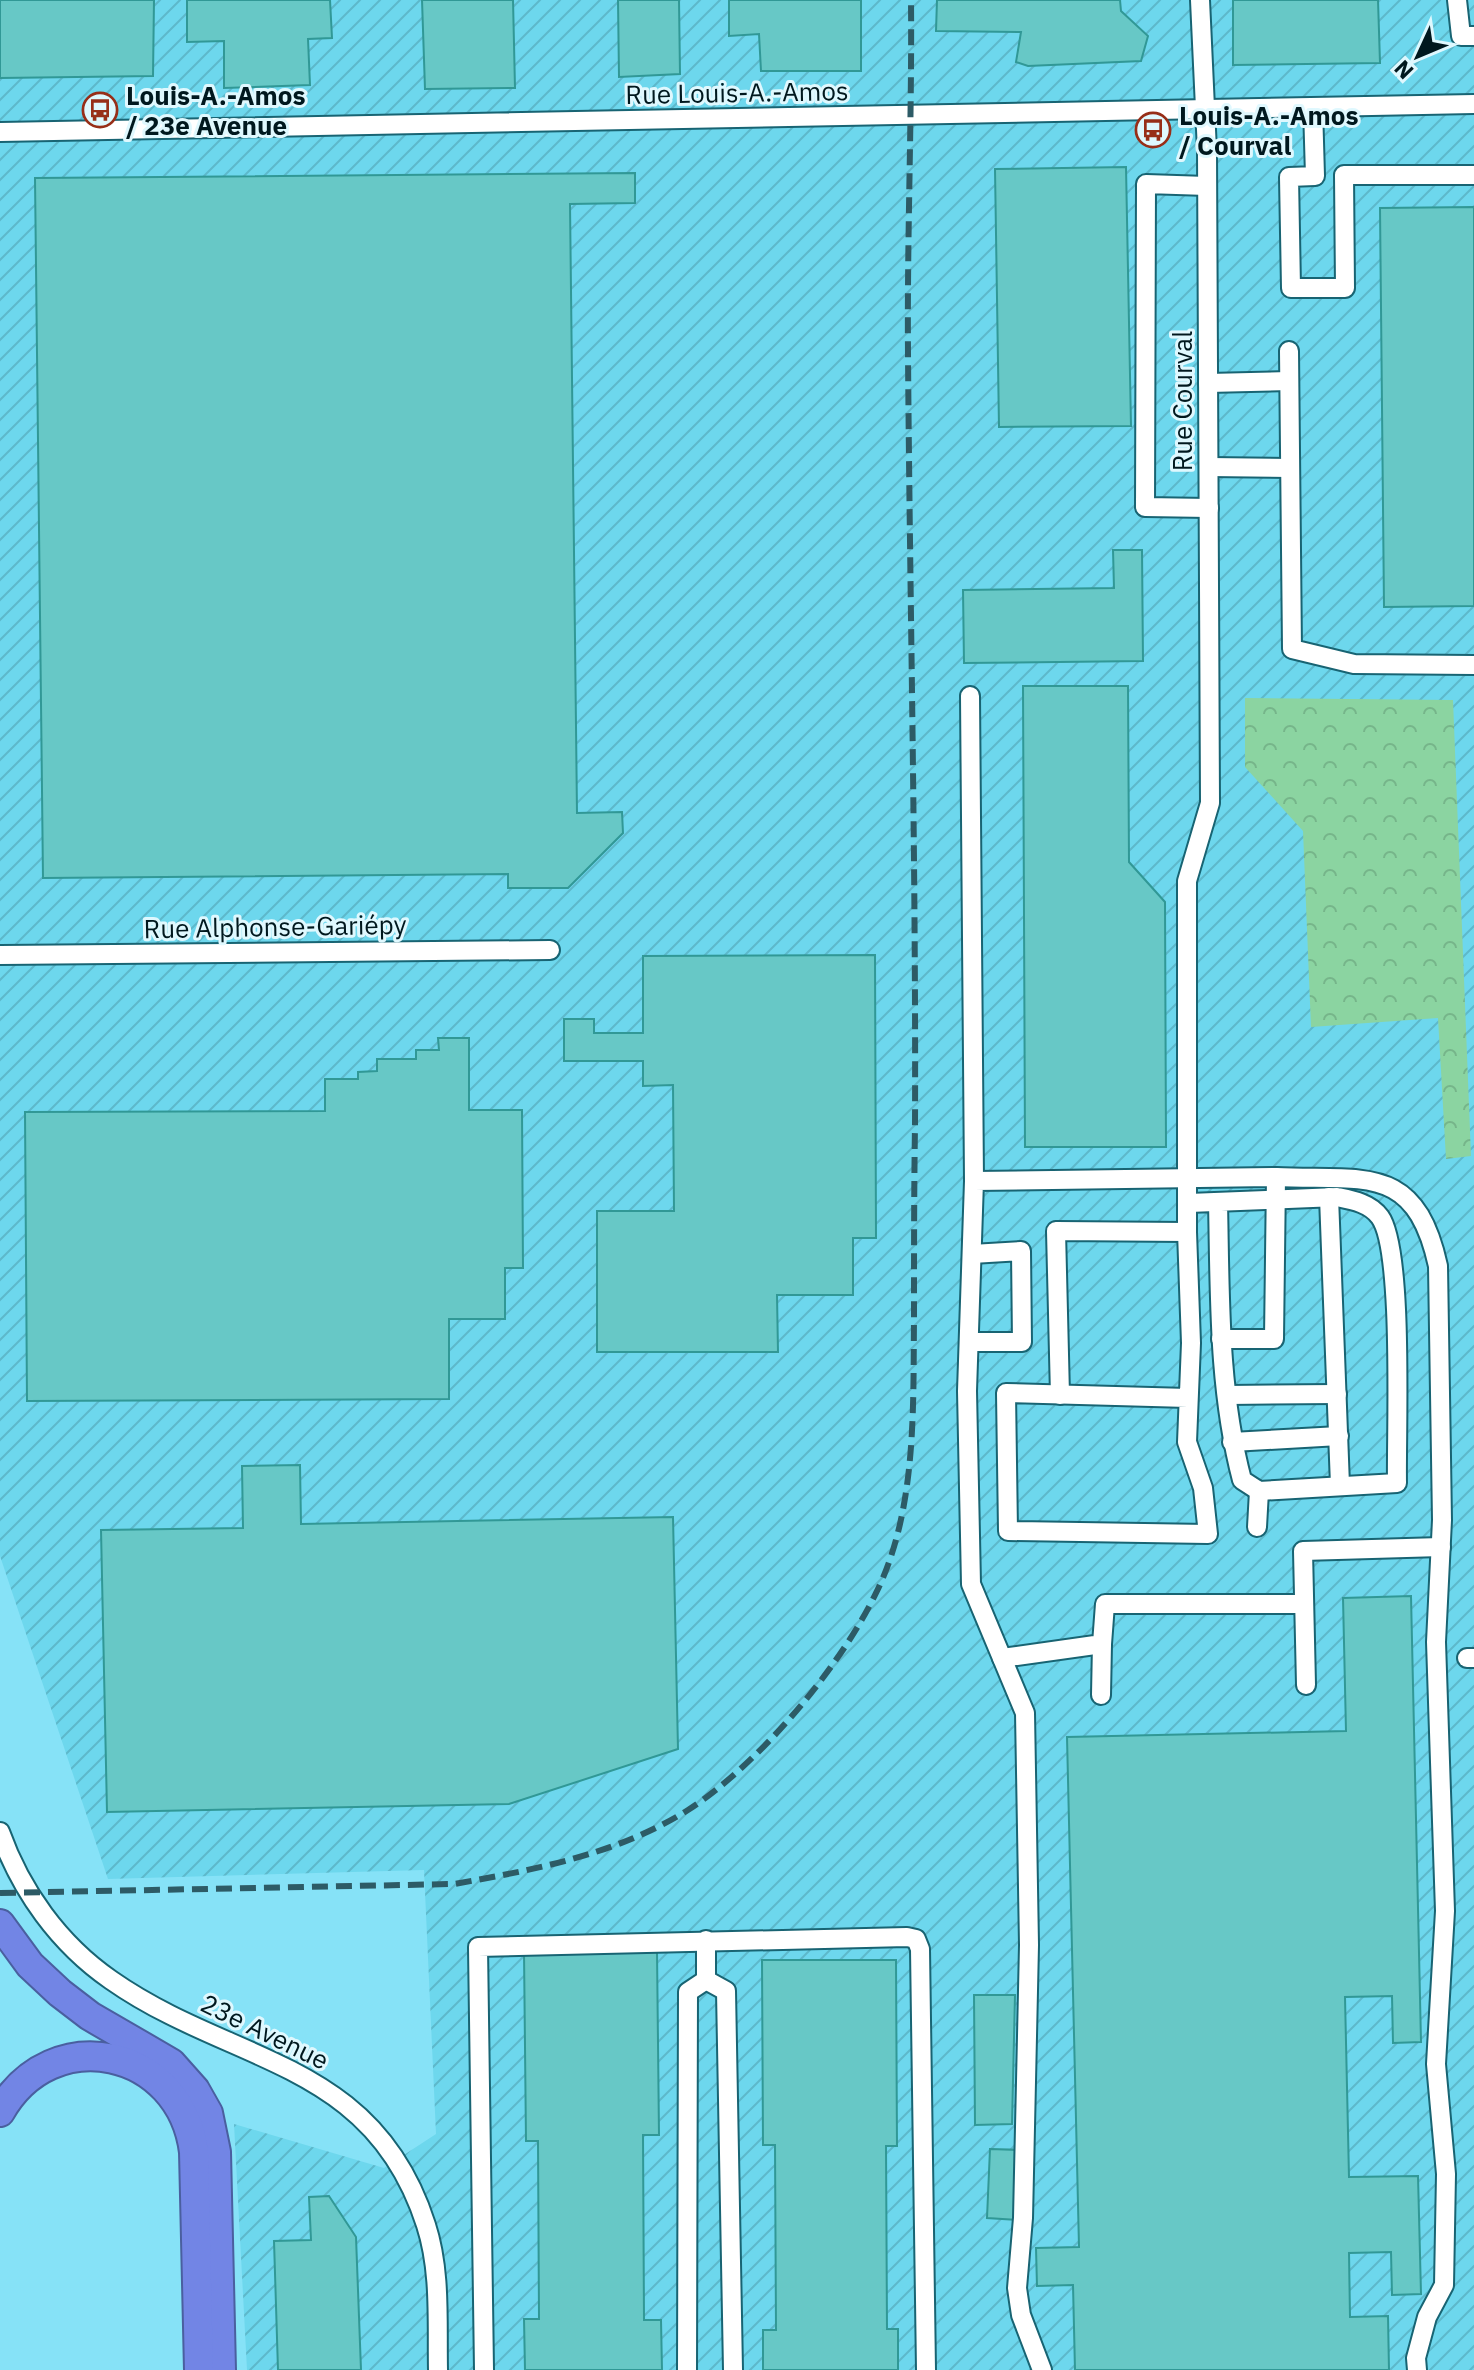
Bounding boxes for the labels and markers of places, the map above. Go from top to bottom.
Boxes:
place label: Louis-A.-Amos / 23e Avenue [126,78,306,142]
bus stop icon: Louis-A.-Amos / 23e Avenue [81,91,119,129]
place label: Louis-A.-Amos / Courval [1179,98,1359,162]
bus stop icon: Louis-A.-Amos / Courval [1134,111,1172,149]

